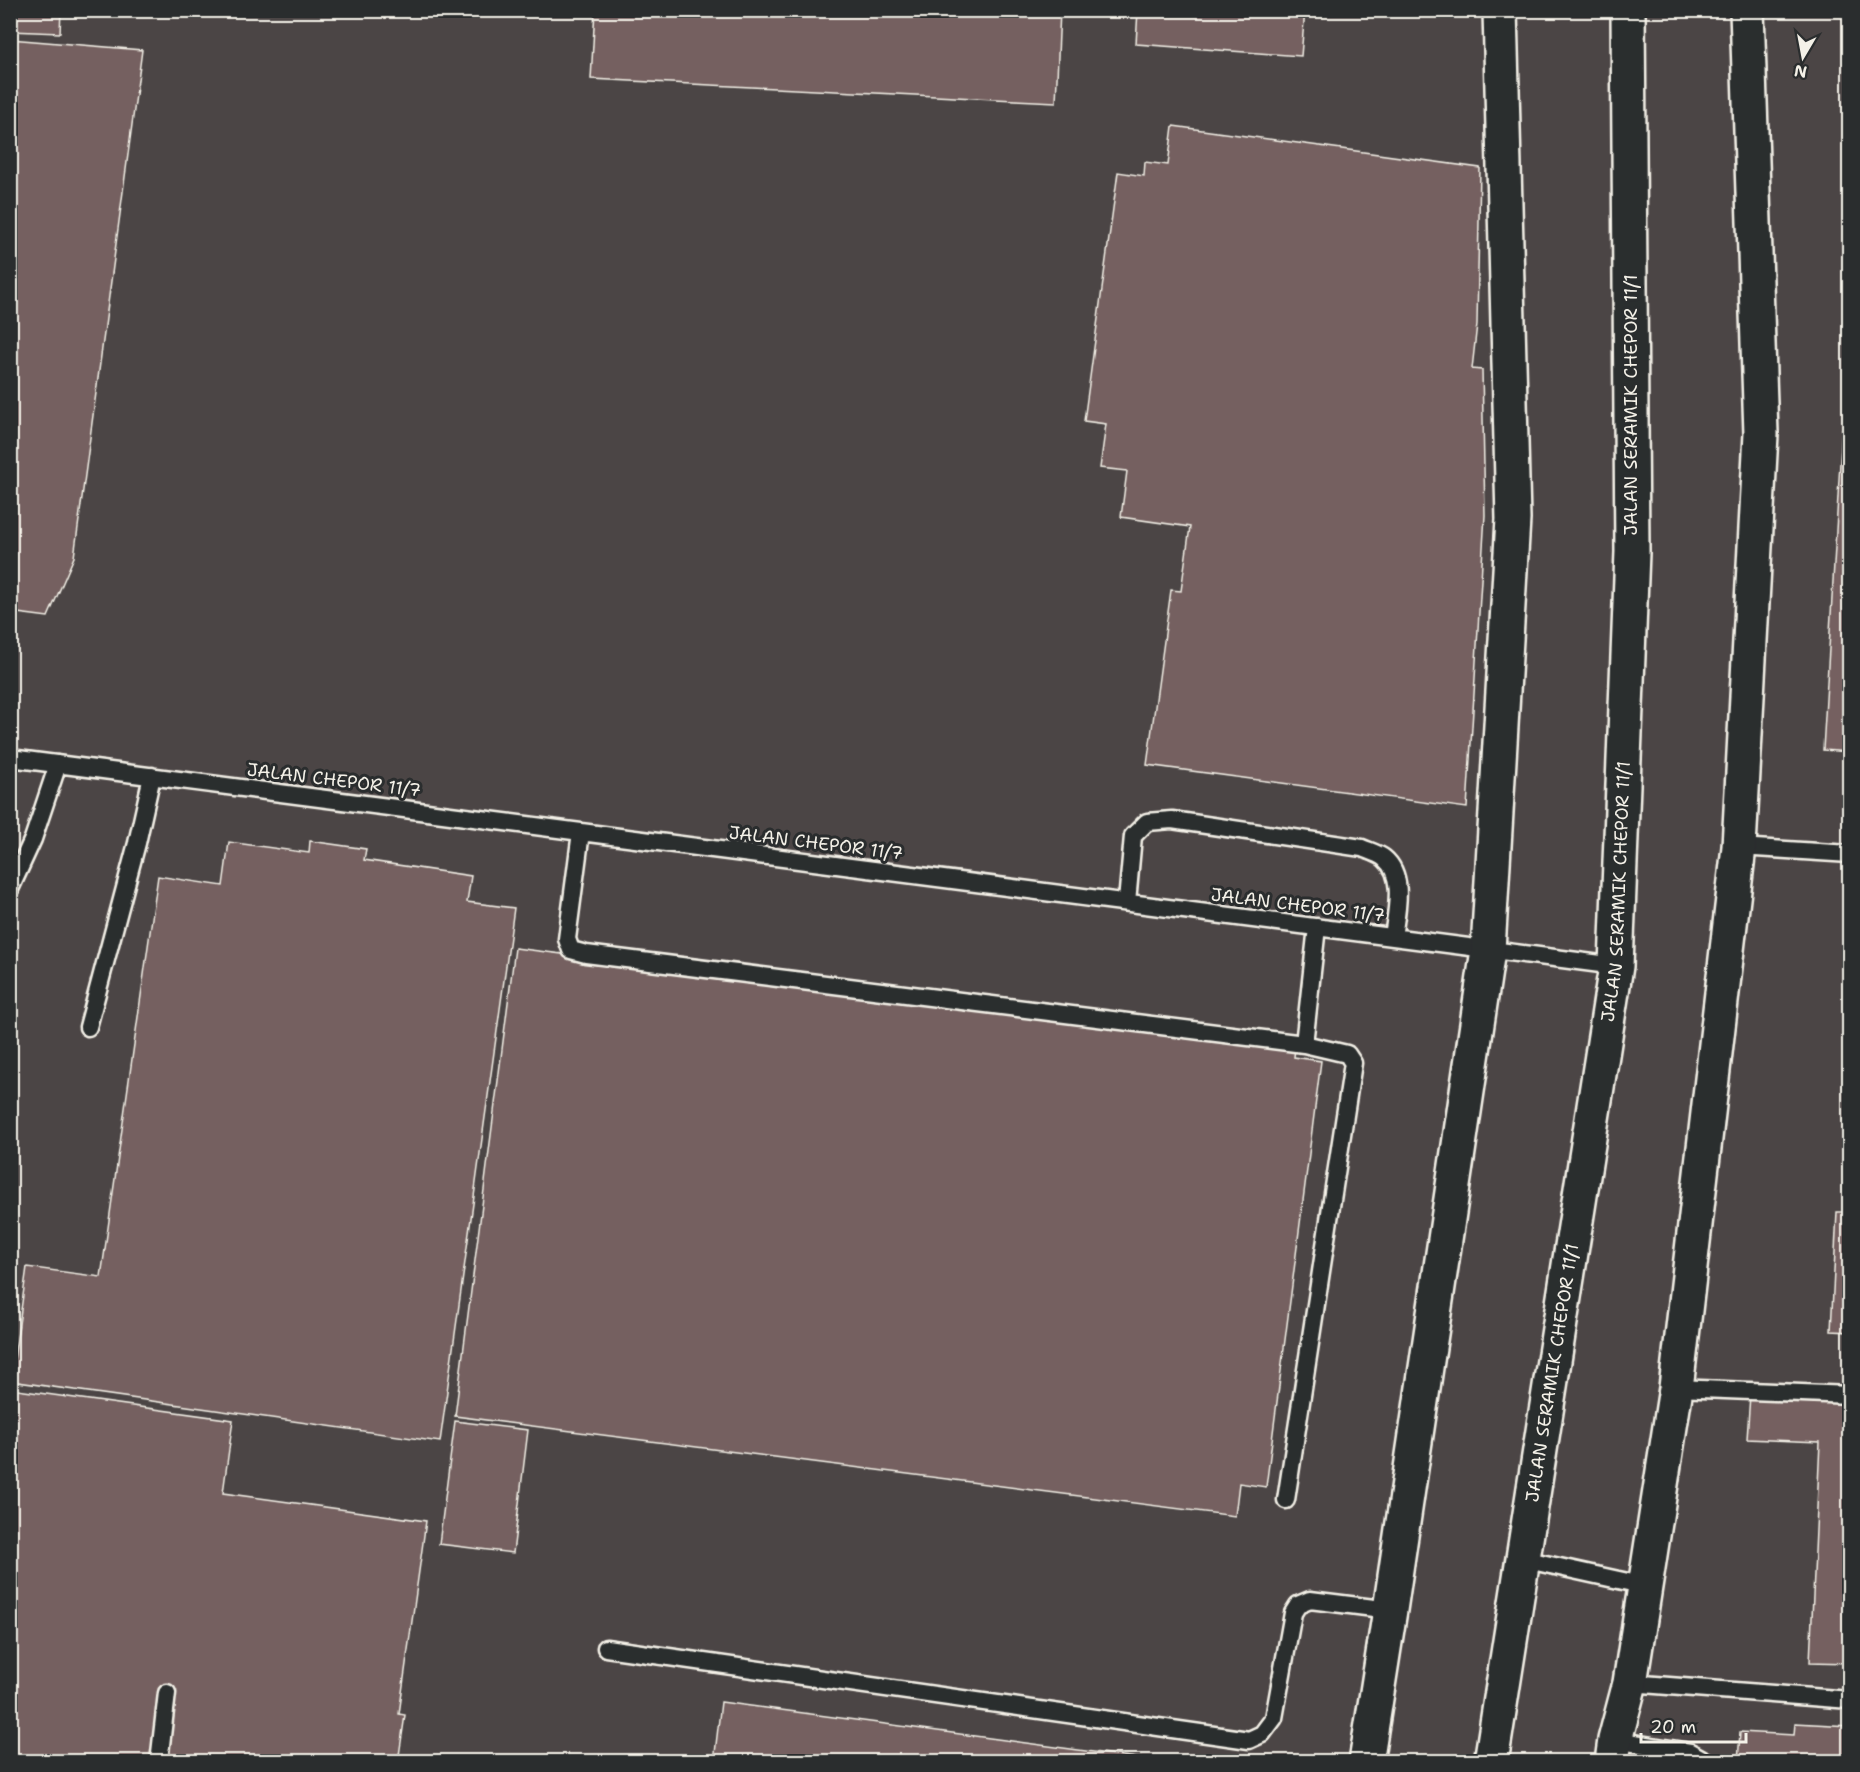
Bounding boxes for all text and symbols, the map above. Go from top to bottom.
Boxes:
north arrow [1773,27,1833,87]
text: N [1792,60,1809,83]
street label: JALAN SERAMIK CHEPOR 11/1 [1619,274,1643,536]
street label: JALAN CHEPOR 11/7 [245,757,423,803]
street label: JALAN SERAMIK CHEPOR 11/1 [1595,761,1636,1024]
street label: JALAN CHEPOR 11/7 [727,820,905,866]
street label: JALAN CHEPOR 11/7 [1209,882,1387,928]
street label: JALAN SERAMIK CHEPOR 11/1 [1520,1242,1584,1504]
scale bar [1641,1706,1746,1744]
text: 20 m [1650,1715,1696,1739]

